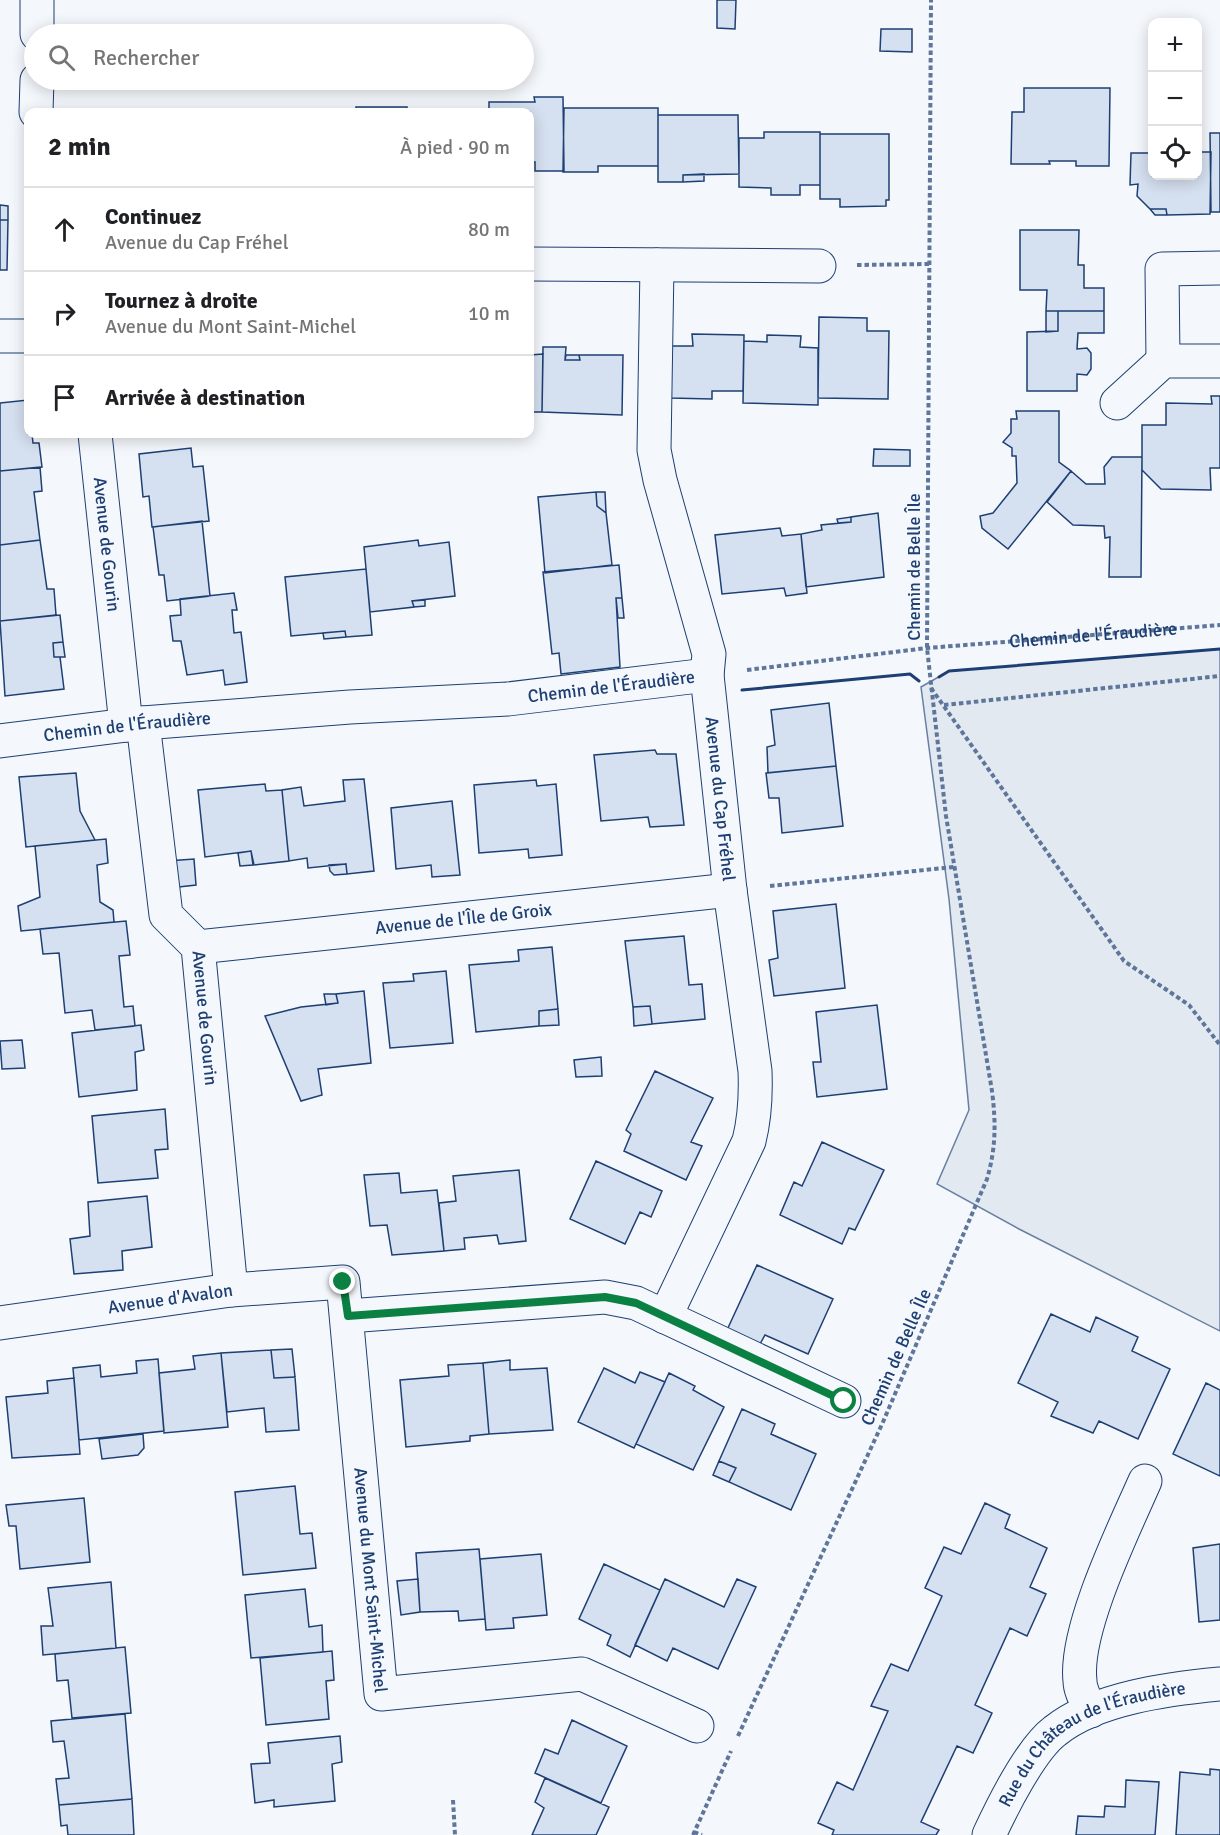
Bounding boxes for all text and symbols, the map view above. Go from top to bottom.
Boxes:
map controls [1148,18,1202,180]
button: + [1148,18,1202,72]
search box [24,24,534,90]
icon: search [45,41,78,74]
text: Rechercher [93,44,199,71]
button: − [1148,72,1202,126]
button: locate [1148,126,1202,180]
text: 2 min [48,131,111,163]
text: À pied · 90 m [400,135,510,160]
text: Continuez [105,203,201,230]
icon: ahead [48,213,81,246]
text: 80 m [468,217,510,242]
text: Avenue du Cap Fréhel [105,230,289,255]
text: Tournez à droite [105,287,258,314]
icon: right [48,297,81,330]
text: 10 m [468,301,510,326]
text: Avenue du Mont Saint-Michel [105,314,356,339]
icon: arrive [48,381,81,414]
text: Arrivée à destination [105,384,305,411]
street label: Avenue de Gourin [89,476,125,613]
street label: Chemin de Belle Île [903,493,925,641]
street label: Chemin de l'Éraudière [1008,617,1178,653]
street label: Chemin de l'Éraudière [527,666,696,708]
street label: Chemin de l'Éraudière [42,707,212,746]
street label: Avenue du Cap Fréhel [701,715,740,882]
street label: Avenue de l'Île de Groix [374,898,554,939]
street label: Avenue de Gourin [187,950,222,1086]
route end [329,1268,355,1294]
street label: Avenue d'Avalon [106,1279,234,1318]
street label: Chemin de Belle Île [856,1285,936,1429]
route start [830,1387,856,1413]
street label: Avenue du Mont Saint-Michel [349,1466,392,1694]
street label: Rue du Château de l'Éraudière [994,1677,1187,1810]

